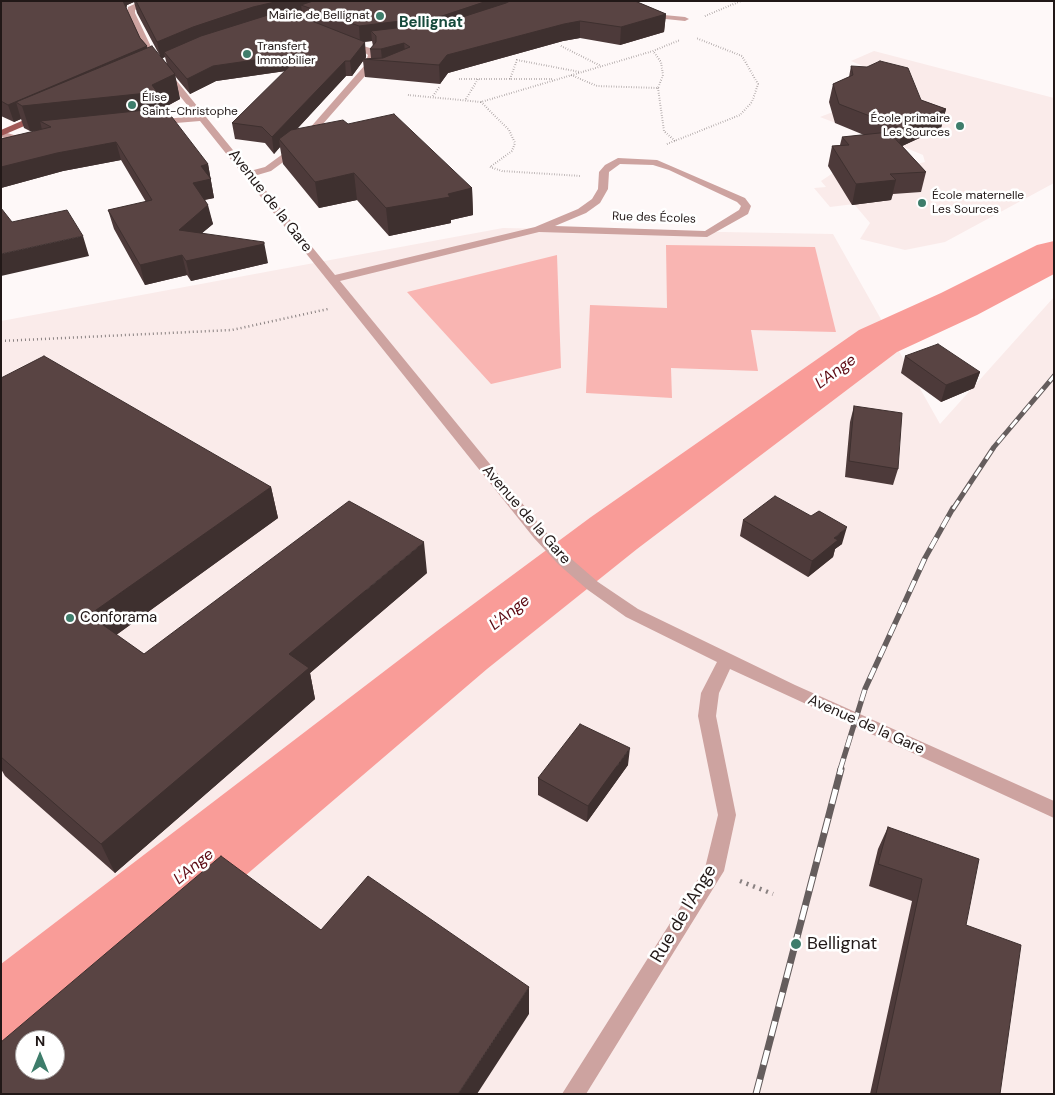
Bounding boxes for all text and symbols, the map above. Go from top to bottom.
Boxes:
place label: Mairie de Bellignat [269,9,370,23]
marker: Mairie de Bellignat [374,10,386,22]
district label: Bellignat [399,14,463,32]
place label: Transfert Immobilier [257,40,316,68]
marker: Transfert Immobilier [241,48,253,60]
place label: Élise Saint-Christophe [142,91,238,119]
marker: Élise Saint-Christophe [126,99,138,111]
place label: École primaire Les Sources [871,112,950,140]
marker: École primaire Les Sources [954,120,966,132]
street label: Avenue de la Gare [224,146,316,256]
place label: École maternelle Les Sources [932,189,1024,217]
marker: École maternelle Les Sources [916,197,928,209]
street label: Rue des Écoles [612,209,696,227]
water label: L'Ange [812,351,860,393]
street label: Avenue de la Gare [478,462,574,568]
water label: L'Ange [486,591,534,635]
place label: Conforama [80,609,157,627]
marker: Conforama [64,612,76,624]
street label: Avenue de la Gare [805,691,927,759]
water label: L'Ange [170,845,218,889]
street label: Rue de l'Ange [646,861,722,967]
place label: Bellignat [807,933,877,955]
marker: Bellignat [789,937,803,951]
north arrow [15,1030,65,1080]
text: N [35,1032,45,1050]

